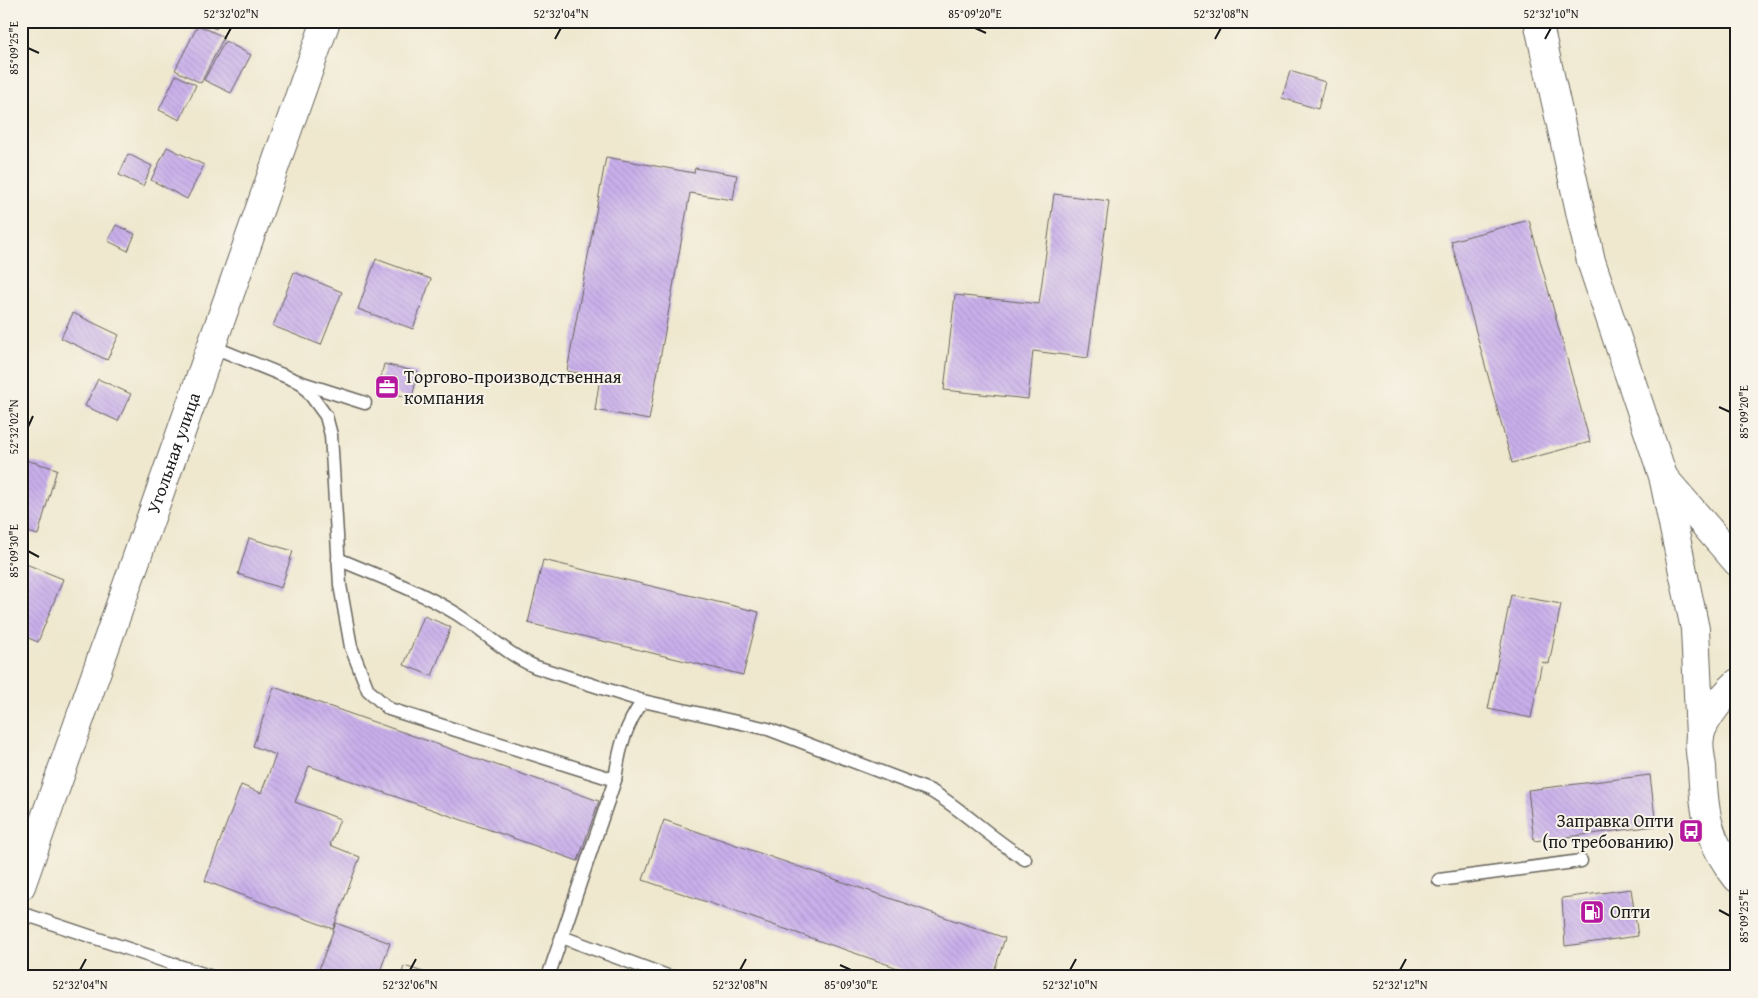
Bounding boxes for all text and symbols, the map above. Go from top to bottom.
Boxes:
text: 52°32'02"N [203,5,259,22]
text: 52°32'04"N [533,5,589,22]
text: 85°09'20"E [948,5,1002,22]
text: 52°32'08"N [1193,5,1249,22]
text: 52°32'10"N [1523,5,1579,22]
text: 85°09'25"E [5,21,22,75]
place label: Торгово-производственная компания [404,363,622,411]
office icon: Торгово-производственная компания [374,374,400,400]
text: 85°09'20"E [1735,385,1752,439]
street label: Угольная улица [139,388,207,517]
text: 52°32'02"N [5,399,22,455]
text: 85°09'30"E [5,524,22,578]
place label: Заправка Опти (по требованию) [1542,807,1674,855]
bus stop icon: Заправка Опти (по требованию) [1678,818,1704,844]
text: 85°09'25"E [1735,889,1752,943]
place label: Опти [1610,898,1651,925]
fuel station icon: Опти [1579,899,1605,925]
text: 52°32'04"N [52,976,108,993]
text: 52°32'06"N [382,976,438,993]
text: 52°32'08"N [712,976,768,993]
text: 85°09'30"E [824,976,878,993]
text: 52°32'10"N [1042,976,1098,993]
text: 52°32'12"N [1372,976,1428,993]

